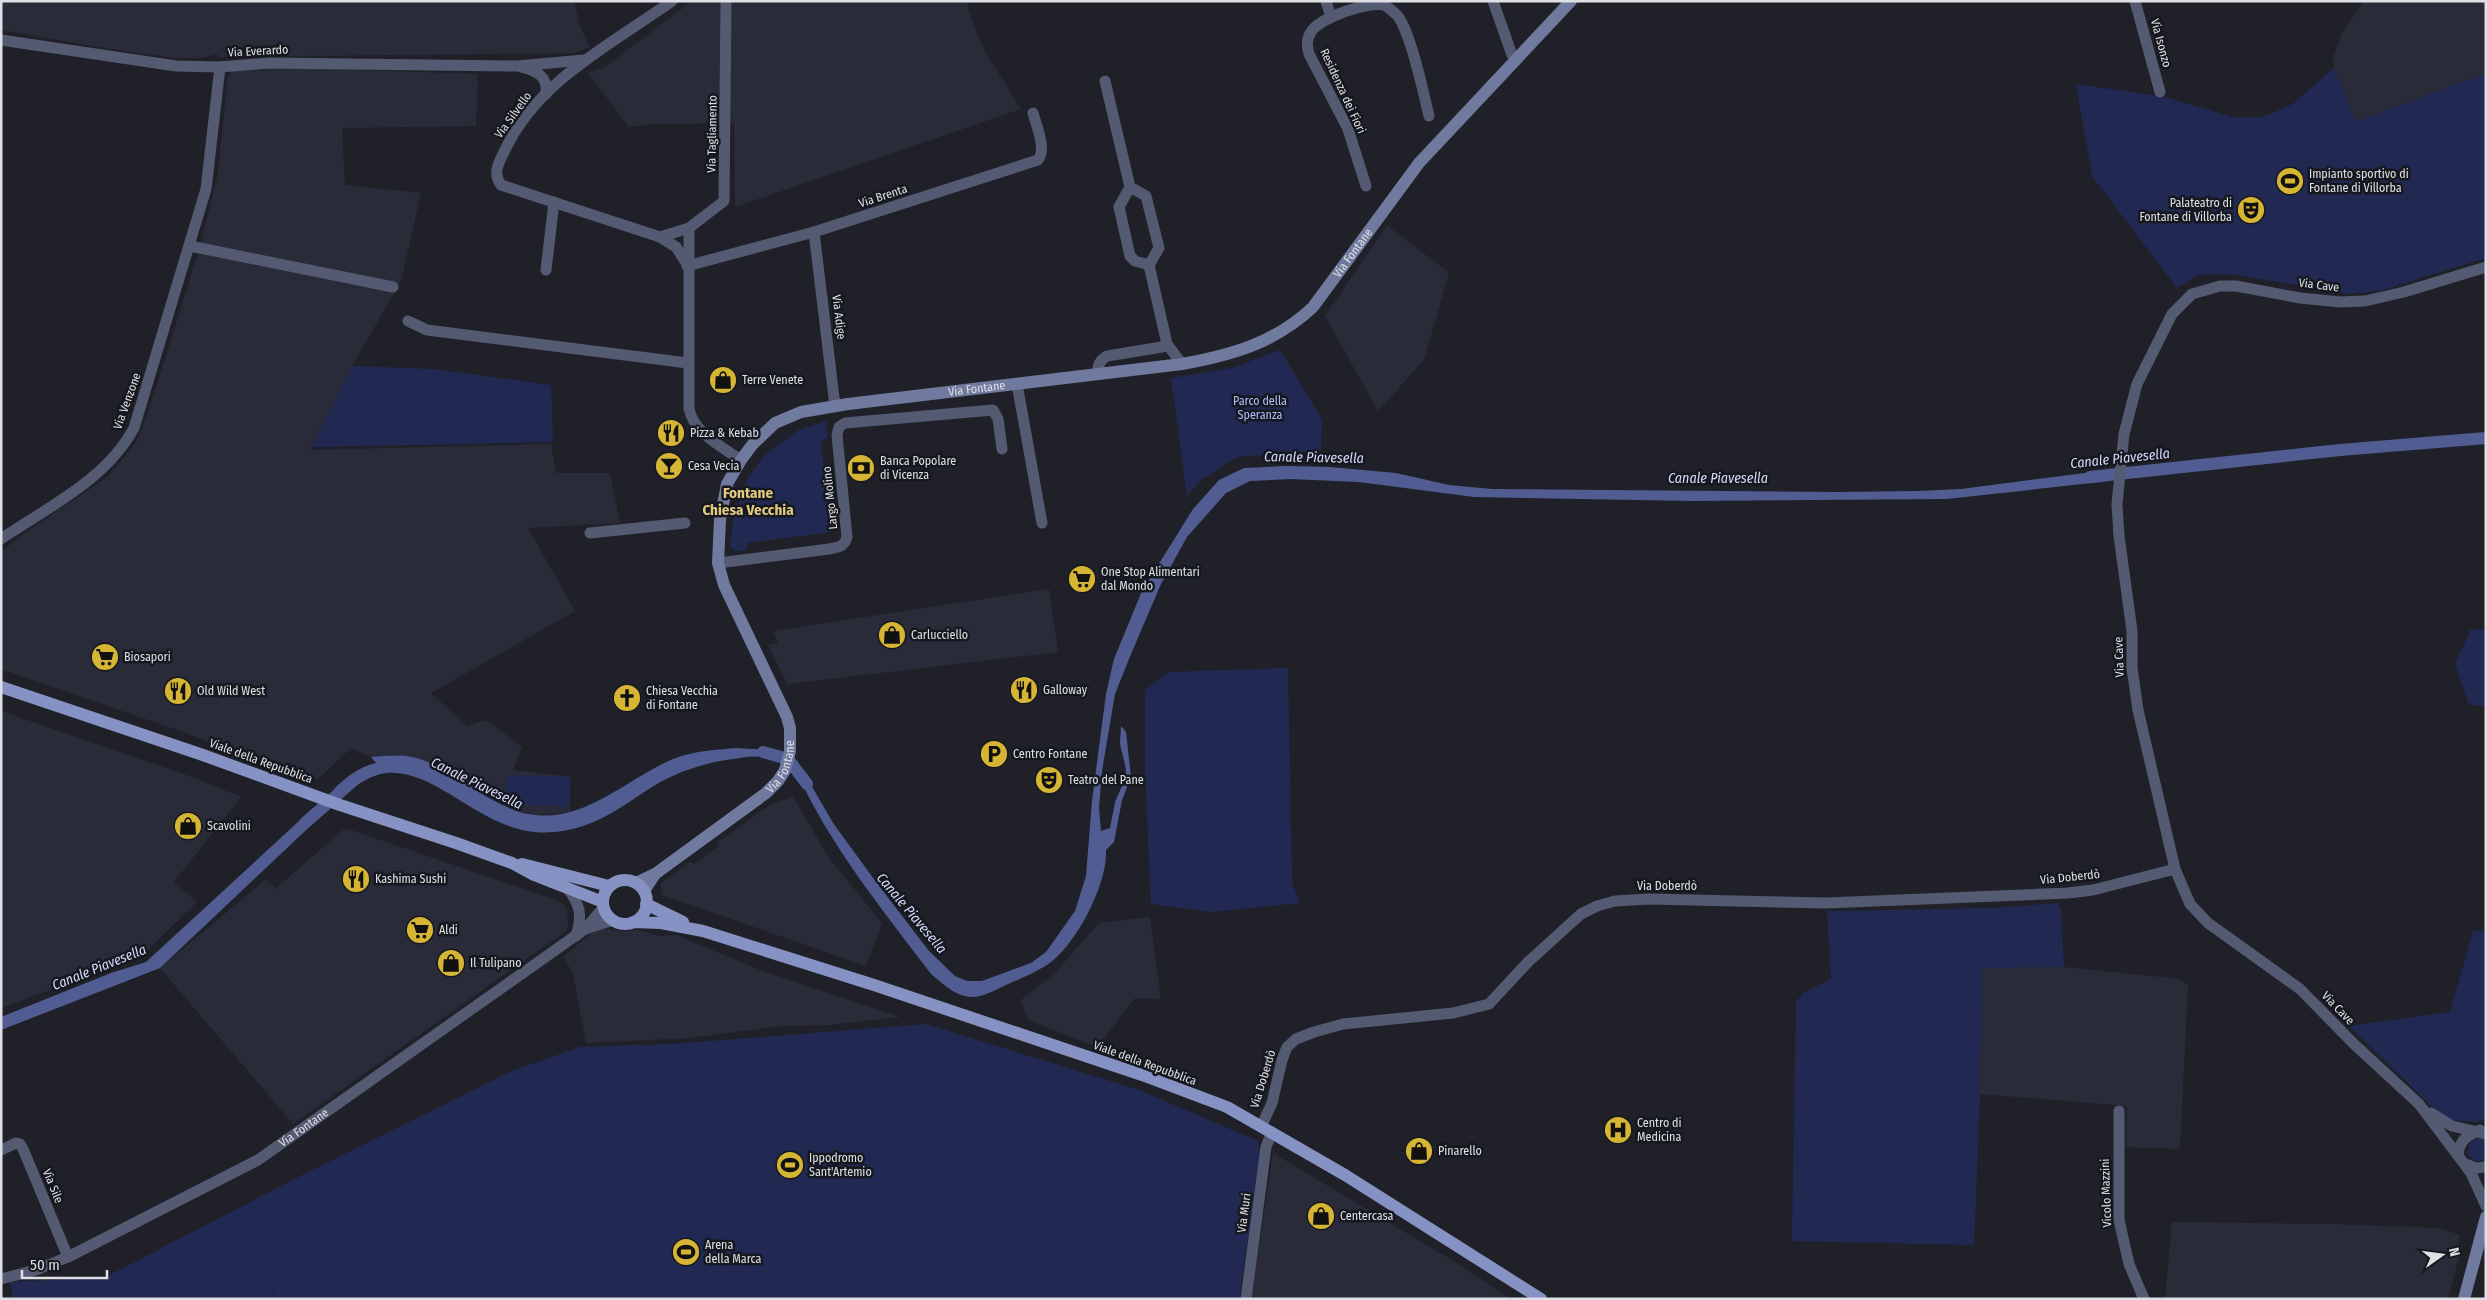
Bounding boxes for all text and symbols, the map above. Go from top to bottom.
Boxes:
street label: Via Isonzo [2148,17,2174,69]
street label: Via Everardo [227,42,289,60]
street label: Residenza dei Fiori [1317,46,1369,136]
street label: Via Silvello [492,89,534,141]
street label: Via Tagliamento [704,95,720,173]
sports icon: Impianto sportivo di Fontane di Villorba [2275,166,2305,196]
place label: Impianto sportivo di Fontane di Villorba [2309,167,2409,195]
street label: Via Brenta [857,182,909,210]
theatre icon: Palateatro di Fontane di Villorba [2236,195,2266,225]
place label: Palateatro di Fontane di Villorba [2139,196,2232,224]
street label: Via Fontane [1330,226,1375,280]
street label: Via Cave [2298,276,2340,294]
street label: Via Adige [829,294,849,340]
shop icon: Terre Venete [708,365,738,395]
street label: Via Venzone [110,371,144,431]
place label: Terre Venete [742,373,803,387]
street label: Via Fontane [947,378,1006,399]
park label: Parco della Speranza [1233,394,1287,422]
restaurant icon: Pizza & Kebab [656,418,686,448]
place label: Pizza & Kebab [690,426,759,440]
water label: Canale Piavesella [2069,445,2171,472]
water label: Canale Piavesella [1264,448,1364,467]
bar icon: Cesa Vecia [654,451,684,481]
bank icon: Banca Popolare di Vicenza [846,453,876,483]
place label: Banca Popolare di Vicenza [880,454,956,482]
place label: Cesa Vecia [688,459,739,473]
street label: Largo Molino [820,466,840,530]
water label: Canale Piavesella [1668,470,1768,487]
district label: Fontane Chiesa Vecchia [702,484,794,519]
supermarket icon: One Stop Alimentari dal Mondo [1067,564,1097,594]
place label: One Stop Alimentari dal Mondo [1101,565,1200,593]
shop icon: Carlucciello [877,620,907,650]
place label: Carlucciello [911,628,968,642]
street label: Via Cave [2111,636,2127,678]
supermarket icon: Biosapori [90,642,120,672]
place label: Biosapori [124,650,171,664]
restaurant icon: Galloway [1009,675,1039,705]
restaurant icon: Old Wild West [163,676,193,706]
church icon: Chiesa Vecchia di Fontane [612,683,642,713]
place label: Galloway [1043,683,1088,697]
place label: Old Wild West [197,684,265,698]
place label: Chiesa Vecchia di Fontane [646,684,718,712]
street label: Viale della Repubblica [207,736,315,786]
parking icon: Centro Fontane [979,739,1009,769]
street label: Via Fontane [763,740,797,796]
place label: Centro Fontane [1013,747,1088,761]
water label: Canale Piavesella [428,754,525,813]
theatre icon: Teatro del Pane [1034,765,1064,795]
place label: Teatro del Pane [1068,773,1144,787]
shop icon: Scavolini [173,811,203,841]
place label: Scavolini [207,819,251,833]
restaurant icon: Kashima Sushi [341,864,371,894]
street label: Via Doberdò [2039,867,2101,887]
water label: Canale Piavesella [873,870,950,957]
place label: Kashima Sushi [375,872,446,886]
street label: Via Doberdò [1637,879,1697,893]
supermarket icon: Aldi [405,915,435,945]
place label: Aldi [439,923,458,937]
water label: Canale Piavesella [50,941,149,994]
shop icon: Il Tulipano [436,948,466,978]
place label: Il Tulipano [470,956,521,970]
street label: Via Cave [2319,988,2357,1028]
street label: Viale della Repubblica [1091,1038,1199,1088]
street label: Via Doberdò [1248,1048,1278,1110]
street label: Via Fontane [276,1105,331,1150]
hospital icon: Centro di Medicina [1603,1115,1633,1145]
place label: Centro di Medicina [1637,1116,1681,1144]
shop icon: Pinarello [1404,1136,1434,1166]
place label: Pinarello [1438,1144,1482,1158]
sports icon: Ippodromo Sant'Artemio [775,1150,805,1180]
place label: Ippodromo Sant'Artemio [809,1151,872,1179]
street label: Vicolo Mazzini [2098,1158,2114,1228]
street label: Via Sile [40,1167,66,1205]
street label: Via Muri [1234,1192,1254,1234]
shop icon: Centercasa [1306,1201,1336,1231]
place label: Centercasa [1340,1209,1393,1223]
north arrow [2417,1230,2467,1280]
sports icon: Arena della Marca [671,1237,701,1267]
place label: Arena della Marca [705,1238,762,1266]
text: N [2445,1246,2463,1258]
scale bar [22,1248,108,1280]
text: 50 m [30,1256,60,1274]

